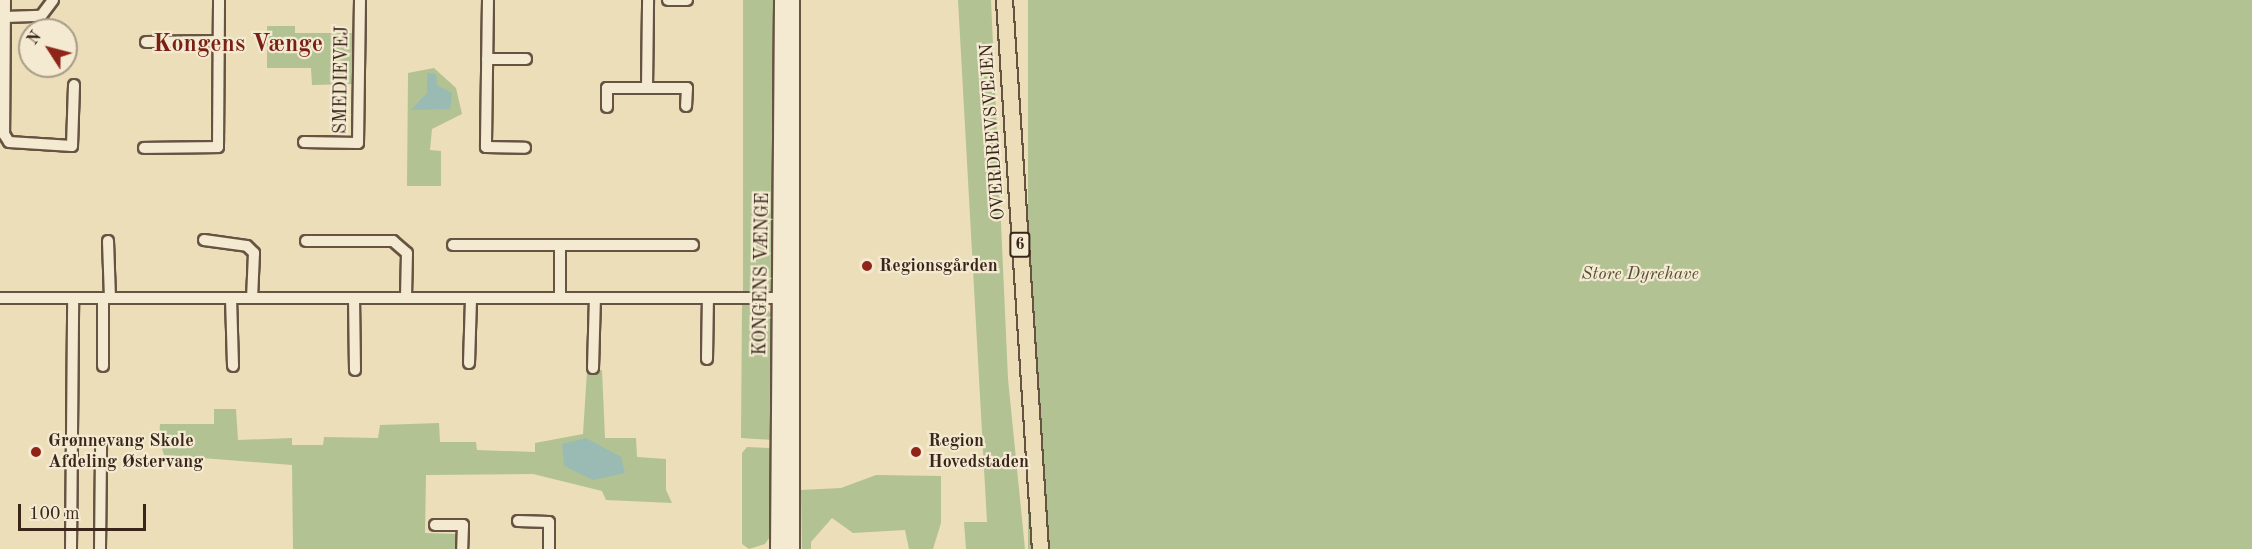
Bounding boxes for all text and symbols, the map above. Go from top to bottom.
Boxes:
north arrow [18,18,78,78]
street label: SMEDIEVEJ [330,26,354,134]
text: N [25,29,45,48]
district label: Kongens Vænge [153,32,323,60]
street label: OVERDREVSVEJEN [976,43,1010,221]
street label: KONGENS VÆNGE [750,192,774,356]
road number: 6 [1008,232,1032,258]
place label: Regionsgården [879,255,998,277]
marker: Regionsgården [860,259,874,273]
park label: Store Dyrehave [1581,263,1699,285]
place label: Grønnevang Skole Afdeling Østervang [48,431,203,474]
place label: Region Hovedstaden [928,431,1029,474]
marker: Grønnevang Skole Afdeling Østervang [29,445,43,459]
marker: Region Hovedstaden [909,445,923,459]
scale bar [21,492,148,530]
text: 100 m [29,505,80,523]

